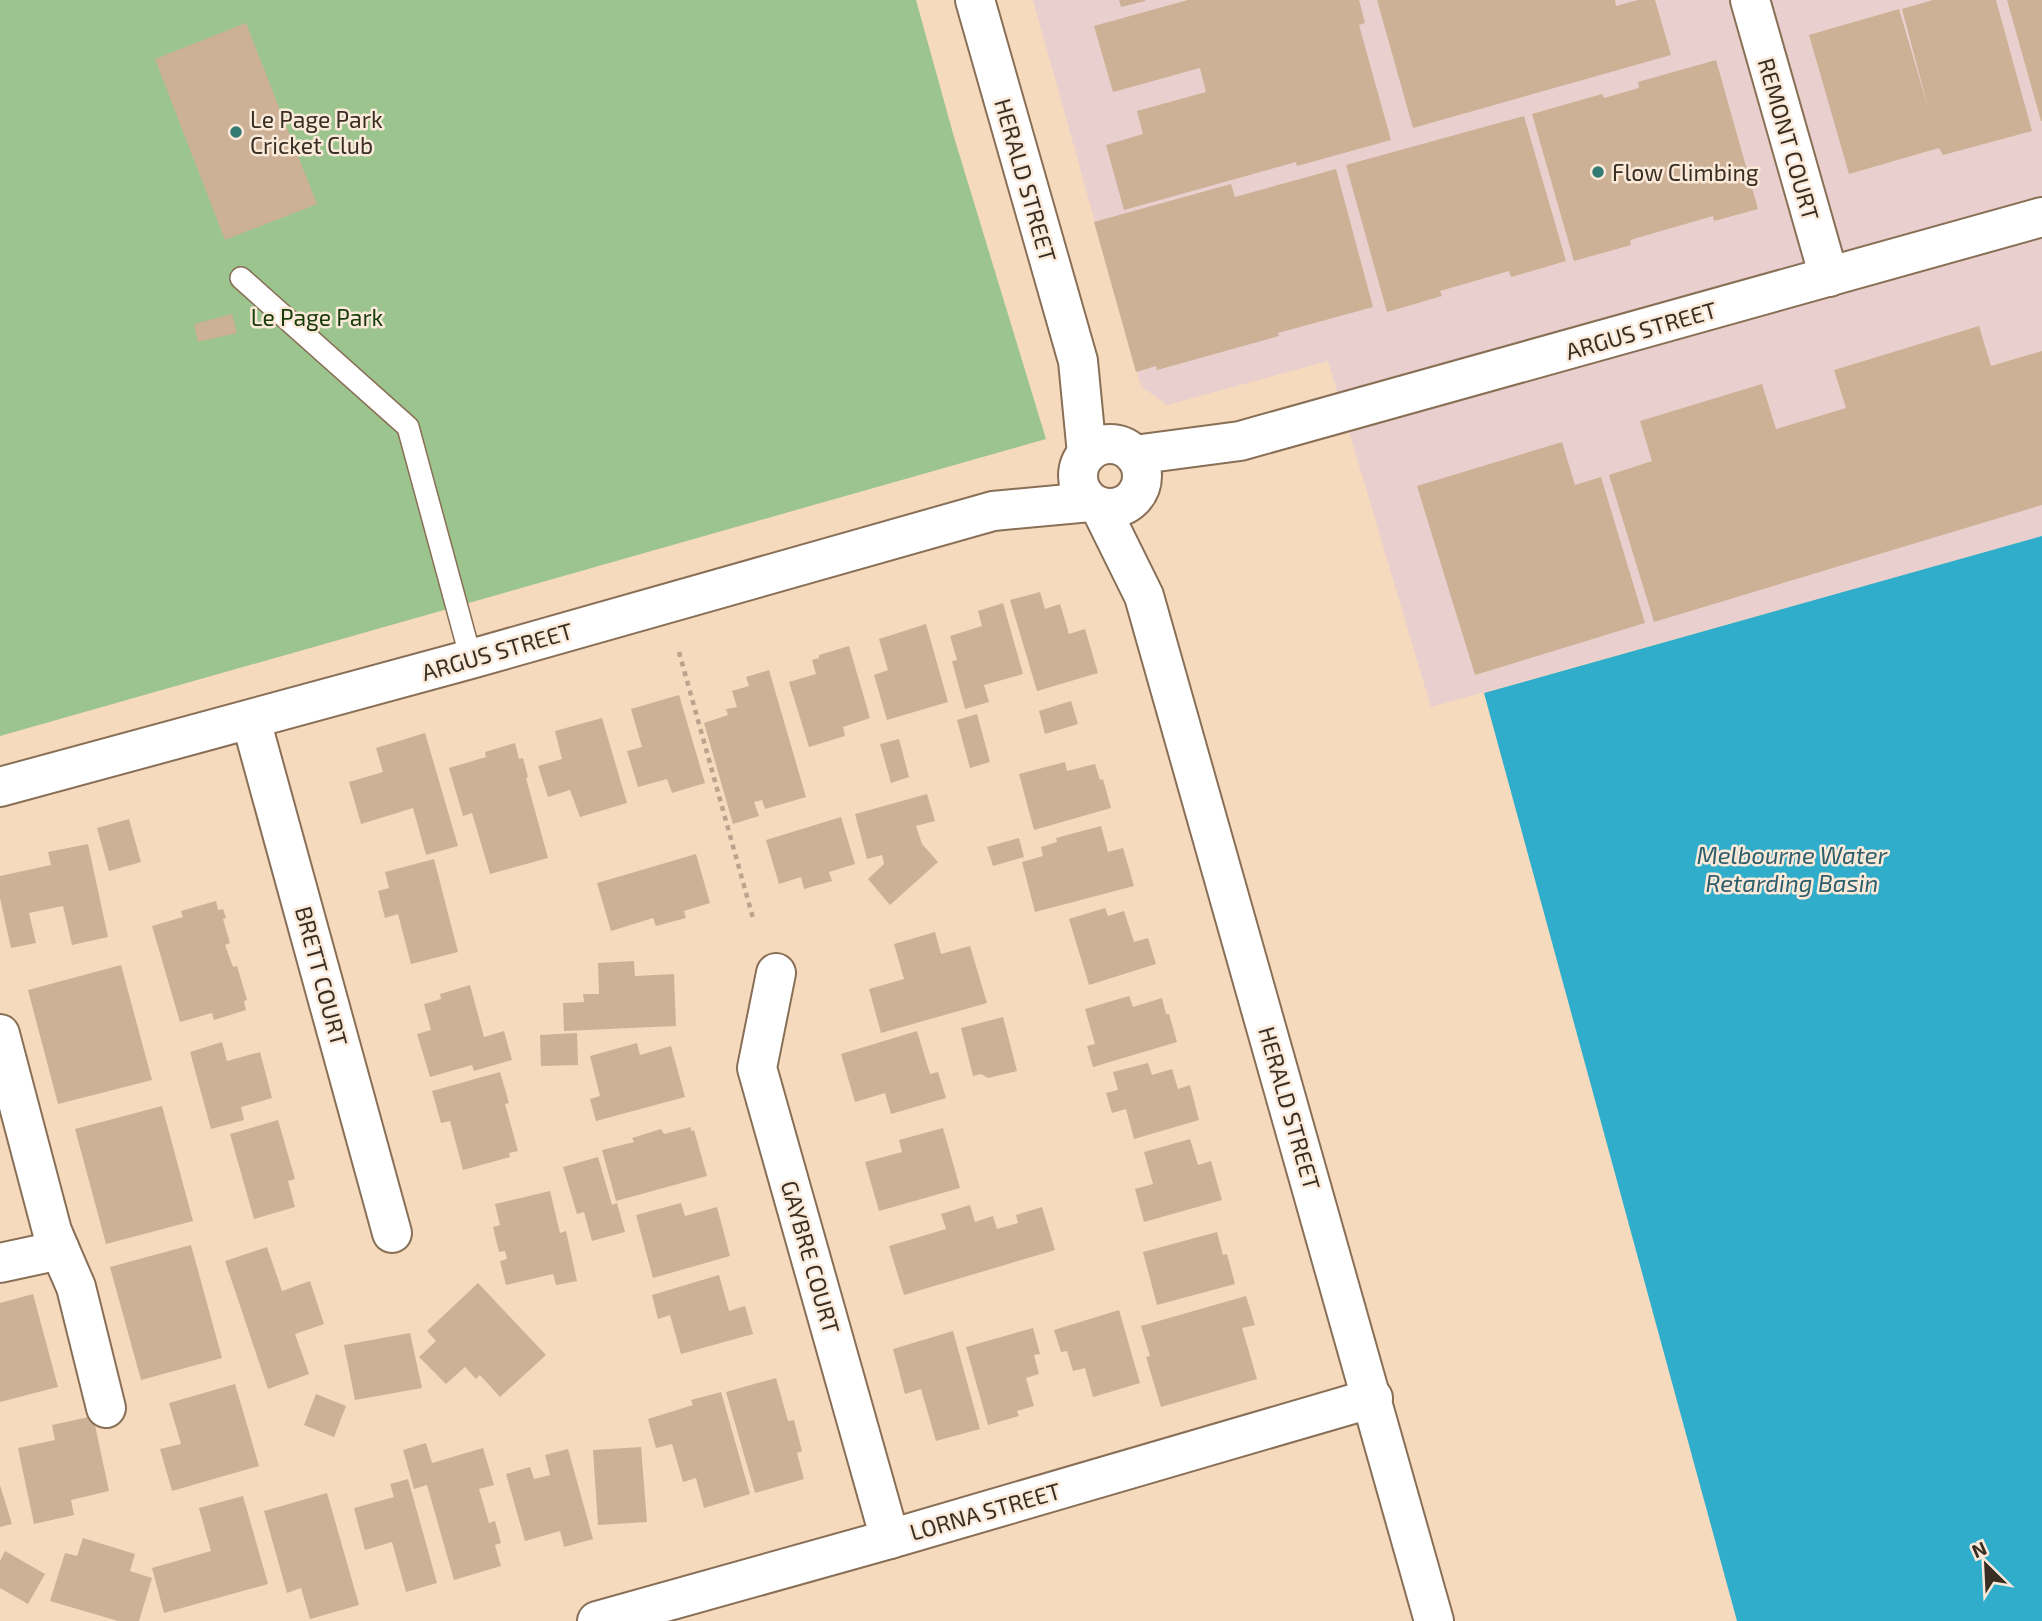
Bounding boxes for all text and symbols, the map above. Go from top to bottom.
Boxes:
street label: REMONT COURT [1752,55,1826,223]
street label: HERALD STREET [989,95,1063,265]
place label: Le Page Park Cricket Club [250,105,383,159]
marker: Le Page Park Cricket Club [228,124,244,140]
place label: Flow Climbing [1612,158,1759,186]
marker: Flow Climbing [1590,164,1606,180]
street label: ARGUS STREET [1562,295,1720,365]
park label: Le Page Park [251,303,384,331]
street label: ARGUS STREET [418,616,576,686]
water label: Melbourne Water Retarding Basin [1697,840,1888,897]
street label: BRETT COURT [290,903,354,1049]
street label: HERALD STREET [1253,1023,1327,1193]
street label: GAYBRE COURT [776,1177,846,1337]
street label: LORNA STREET [906,1476,1064,1546]
north arrow [1951,1530,2021,1600]
text: N [1968,1536,1990,1562]

